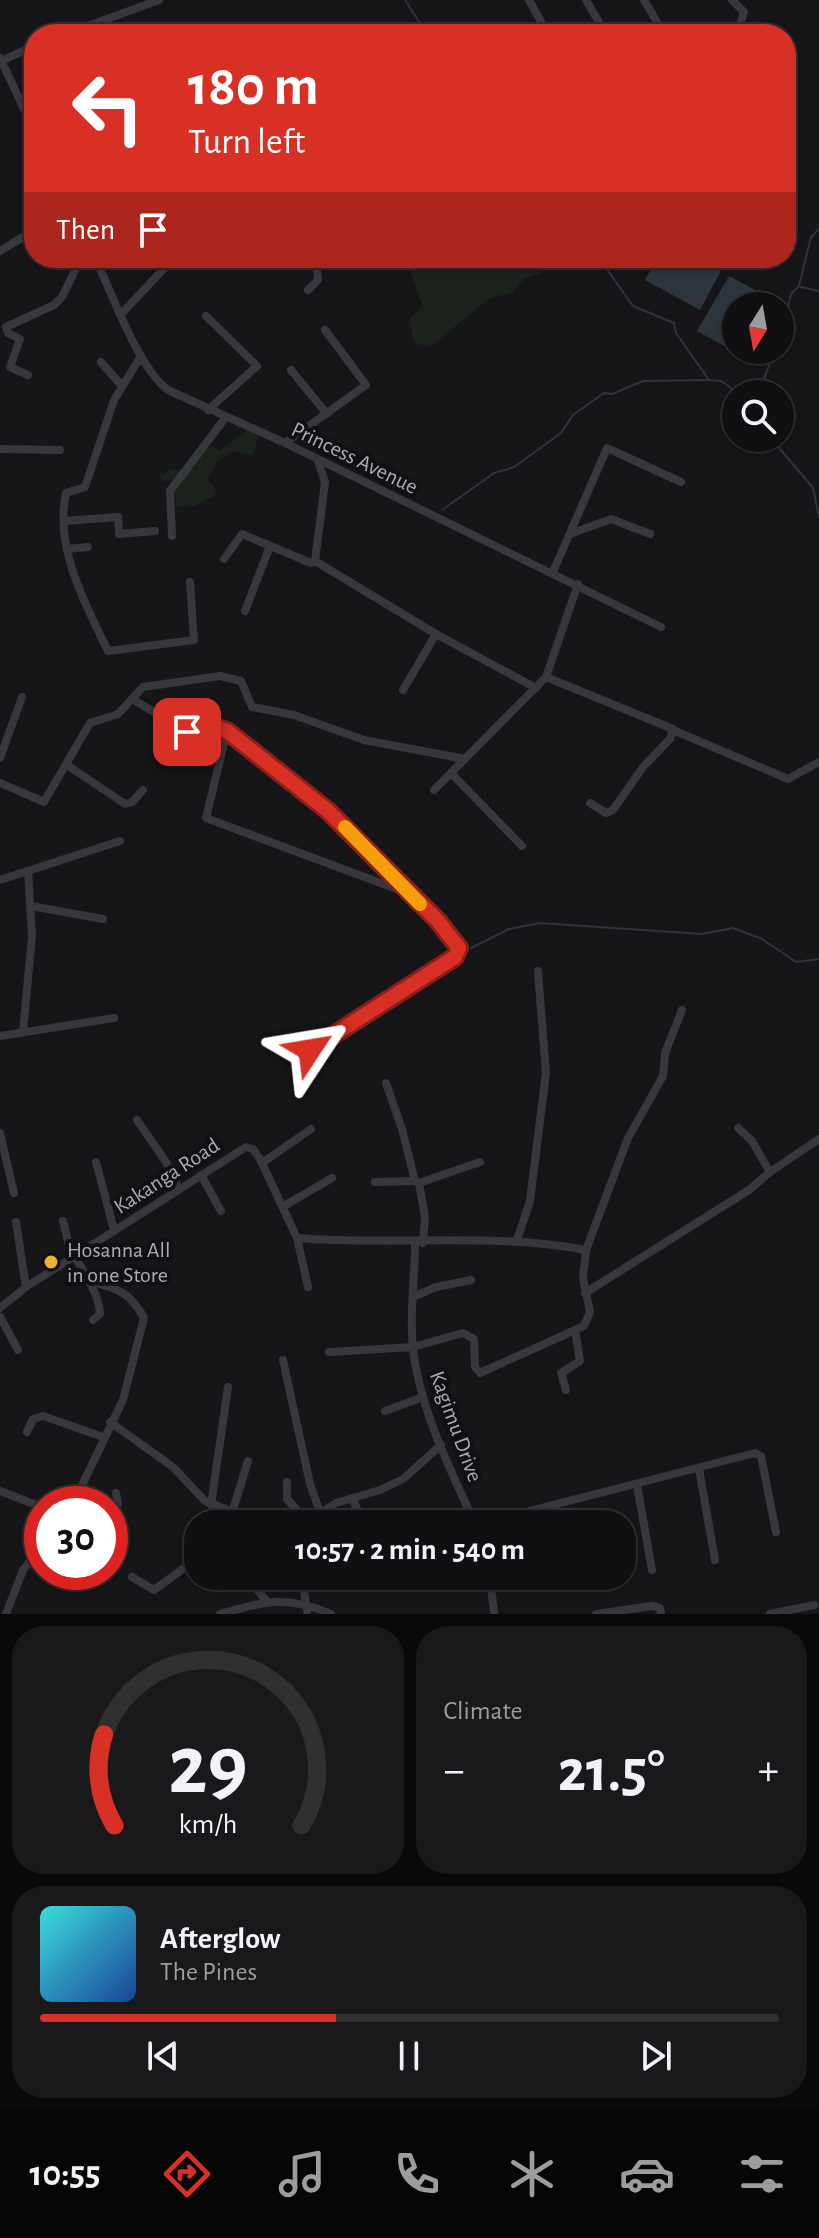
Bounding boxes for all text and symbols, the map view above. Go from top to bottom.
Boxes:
icon: left [56,56,160,160]
text: 180 m [188,59,319,115]
text: Turn left [188,124,305,160]
icon: arrive [131,208,175,252]
text: Then [56,215,115,245]
north arrow [722,292,794,364]
map controls [722,292,794,452]
button: search [722,380,794,452]
street label: Princess Avenue [288,418,421,498]
pin [153,698,221,766]
icon: arrive [165,710,209,754]
position arrow [268,1008,352,1092]
street label: Kakanga Road [110,1134,223,1218]
place label: Hosanna All in one Store [67,1239,170,1286]
marker: Hosanna All in one Store [42,1253,60,1271]
street label: Kagimu Drive [426,1368,486,1485]
speed limit sign: 30 [24,1486,128,1590]
text: 10:57 · 2 min · 540 m [295,1535,525,1565]
text: Climate [444,1698,522,1724]
text: 29 [168,1725,247,1809]
text: 21.5° [558,1742,665,1802]
text: − [444,1749,465,1793]
text: + [758,1749,779,1793]
text: km/h [178,1810,237,1839]
text: Afterglow [160,1924,281,1954]
text: The Pines [160,1959,257,1985]
icon: previous [141,2034,185,2078]
icon: pause [387,2034,431,2078]
icon: next [634,2034,678,2078]
icon: directions [159,2146,215,2202]
icon: music [274,2146,330,2202]
icon: phone [389,2146,445,2202]
icon: climate [504,2146,560,2202]
icon: car [619,2146,675,2202]
icon: filters [734,2146,790,2202]
text: 10:55 [29,2156,101,2192]

